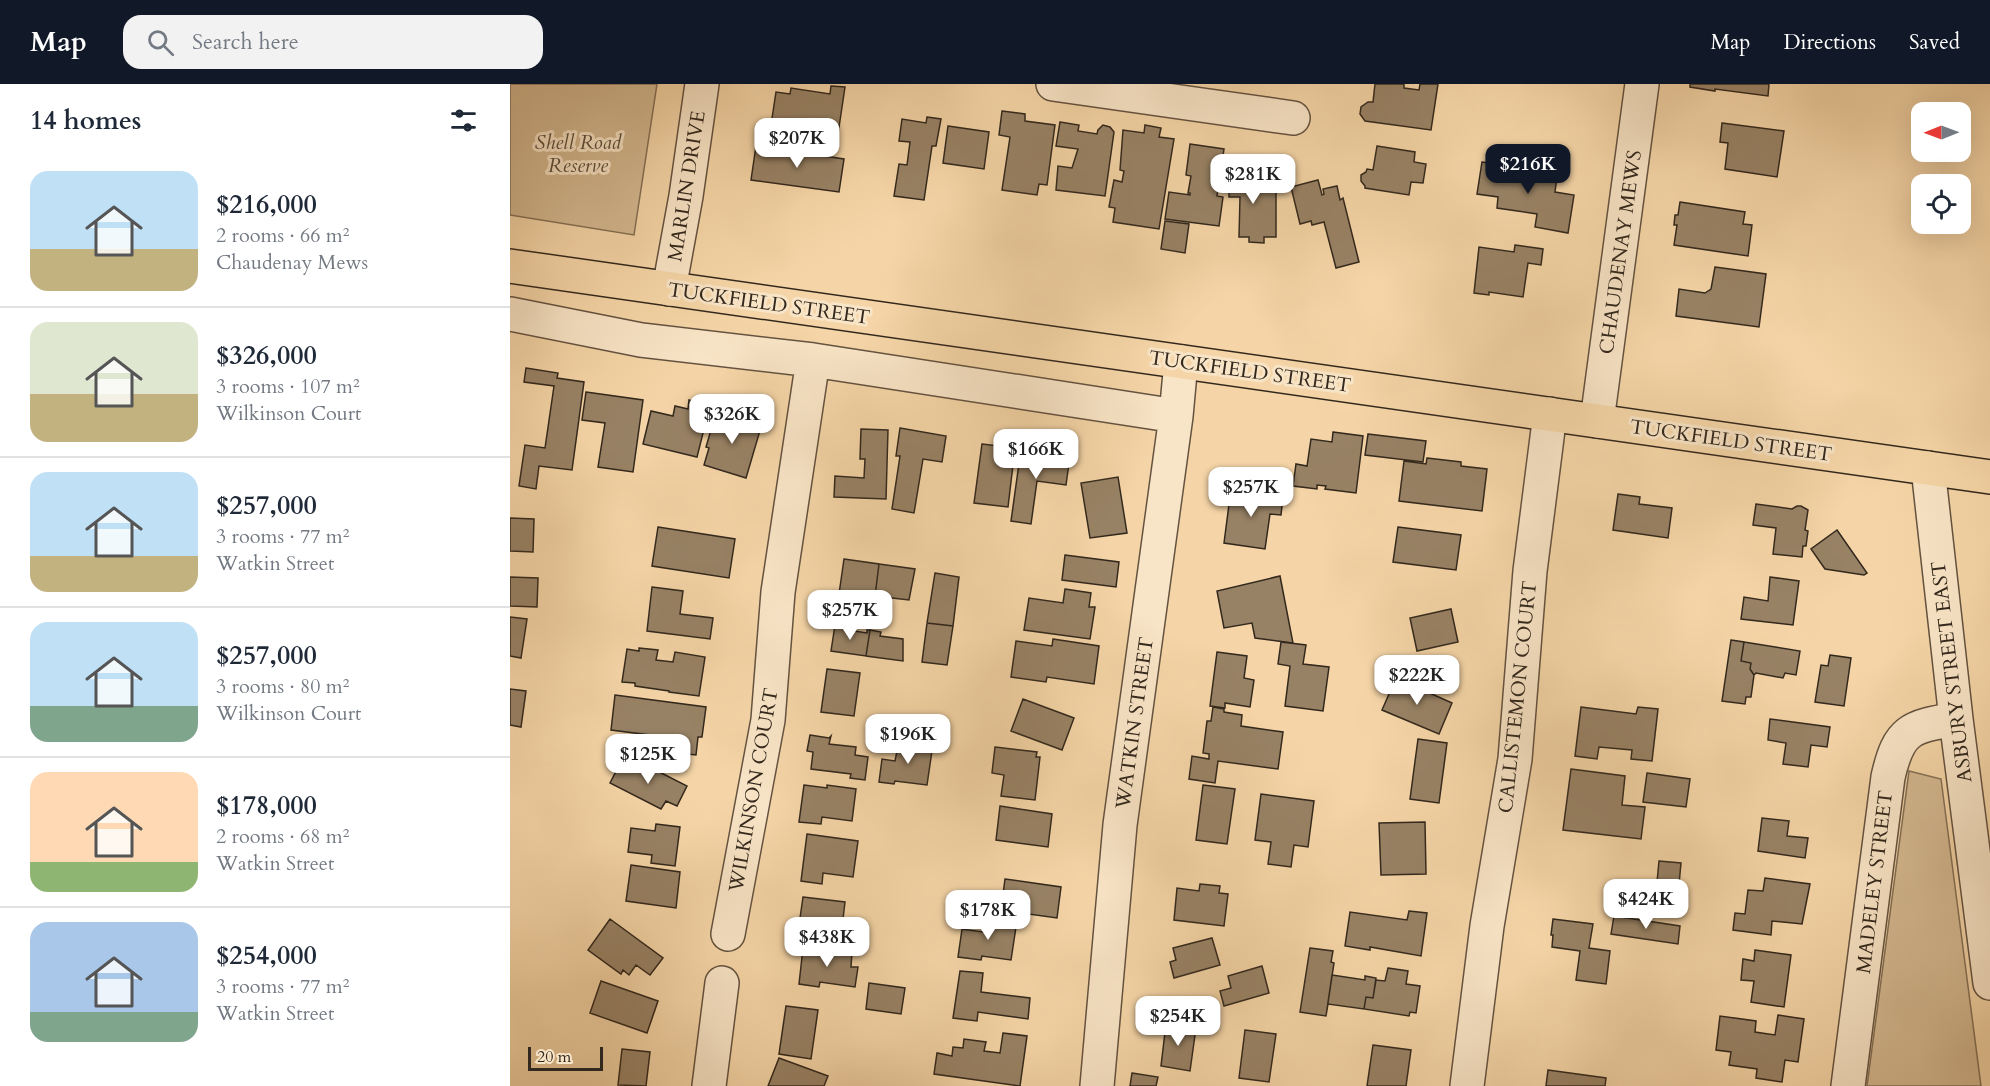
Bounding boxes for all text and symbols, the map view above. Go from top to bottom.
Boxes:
search box [123,15,543,69]
text: Map [30,23,87,61]
icon: search [144,26,177,59]
text: Search here [192,27,299,57]
text: Map [1710,28,1750,57]
text: Directions [1783,28,1876,57]
text: Saved [1909,28,1960,57]
north arrow [1911,102,1971,162]
map controls [1911,102,1971,234]
text: 14 homes [30,103,141,138]
icon: filters [447,104,480,137]
street label: MARLIN DRIVE [661,109,712,263]
pin: $207K [755,118,839,169]
text: $207K [768,124,826,151]
park label: Shell Road Reserve [535,129,623,179]
pin: $216K [1486,144,1570,195]
street label: CHAUDENAY MEWS [1593,148,1648,356]
text: $216K [1499,150,1557,177]
pin: $281K [1211,154,1295,205]
text: $281K [1224,160,1282,187]
button: locate [1911,174,1971,234]
text: $216,000 [216,187,317,222]
icon: home [78,195,150,267]
text: 2 rooms · 66 m² [216,222,349,249]
text: Chaudenay Mews [216,249,368,276]
street label: TUCKFIELD STREET [666,276,872,331]
text: $326,000 [216,338,317,373]
street label: TUCKFIELD STREET [1147,344,1353,399]
icon: home [78,346,150,418]
text: 3 rooms · 107 m² [216,373,360,400]
pin: $326K [690,394,774,445]
text: Wilkinson Court [216,400,361,427]
text: $326K [703,400,761,427]
street label: TUCKFIELD STREET [1628,413,1834,468]
pin: $166K [994,429,1078,480]
text: $166K [1007,435,1065,462]
pin: $257K [1209,467,1293,518]
text: $257K [1222,473,1280,500]
text: $257,000 [216,488,317,523]
icon: home [78,496,150,568]
text: 3 rooms · 77 m² [216,523,349,550]
text: Watkin Street [216,550,334,577]
street label: ASBURY STREET EAST [1924,559,1978,784]
street label: CALLISTEMON COURT [1492,579,1543,815]
pin: $257K [808,590,892,641]
text: $257K [821,596,879,623]
street label: WATKIN STREET [1109,635,1160,812]
text: $257,000 [216,638,317,673]
icon: home [78,646,150,718]
pin: $222K [1375,655,1459,706]
text: $222K [1388,661,1446,688]
text: 3 rooms · 80 m² [216,673,349,700]
street label: WILKINSON COURT [722,686,785,895]
text: Wilkinson Court [216,700,361,727]
pin: $196K [866,714,950,765]
text: $196K [879,720,937,747]
pin: $125K [606,734,690,785]
text: $125K [619,740,677,767]
text: $178,000 [216,788,317,823]
street label: MADELEY STREET [1850,789,1899,975]
icon: home [78,796,150,868]
text: 2 rooms · 68 m² [216,823,349,850]
text: Watkin Street [216,850,334,877]
pin: $424K [1604,879,1688,930]
text: $424K [1617,885,1675,912]
pin: $178K [946,890,1030,941]
text: $178K [959,896,1017,923]
pin: $438K [785,917,869,968]
text: $438K [798,923,856,950]
text: $254,000 [216,938,317,973]
icon: home [78,946,150,1018]
text: 3 rooms · 77 m² [216,973,349,1000]
pin: $254K [1136,996,1220,1047]
text: Watkin Street [216,1000,334,1027]
text: $254K [1149,1002,1207,1029]
scale bar [528,1044,603,1072]
text: 20 m [537,1046,571,1068]

